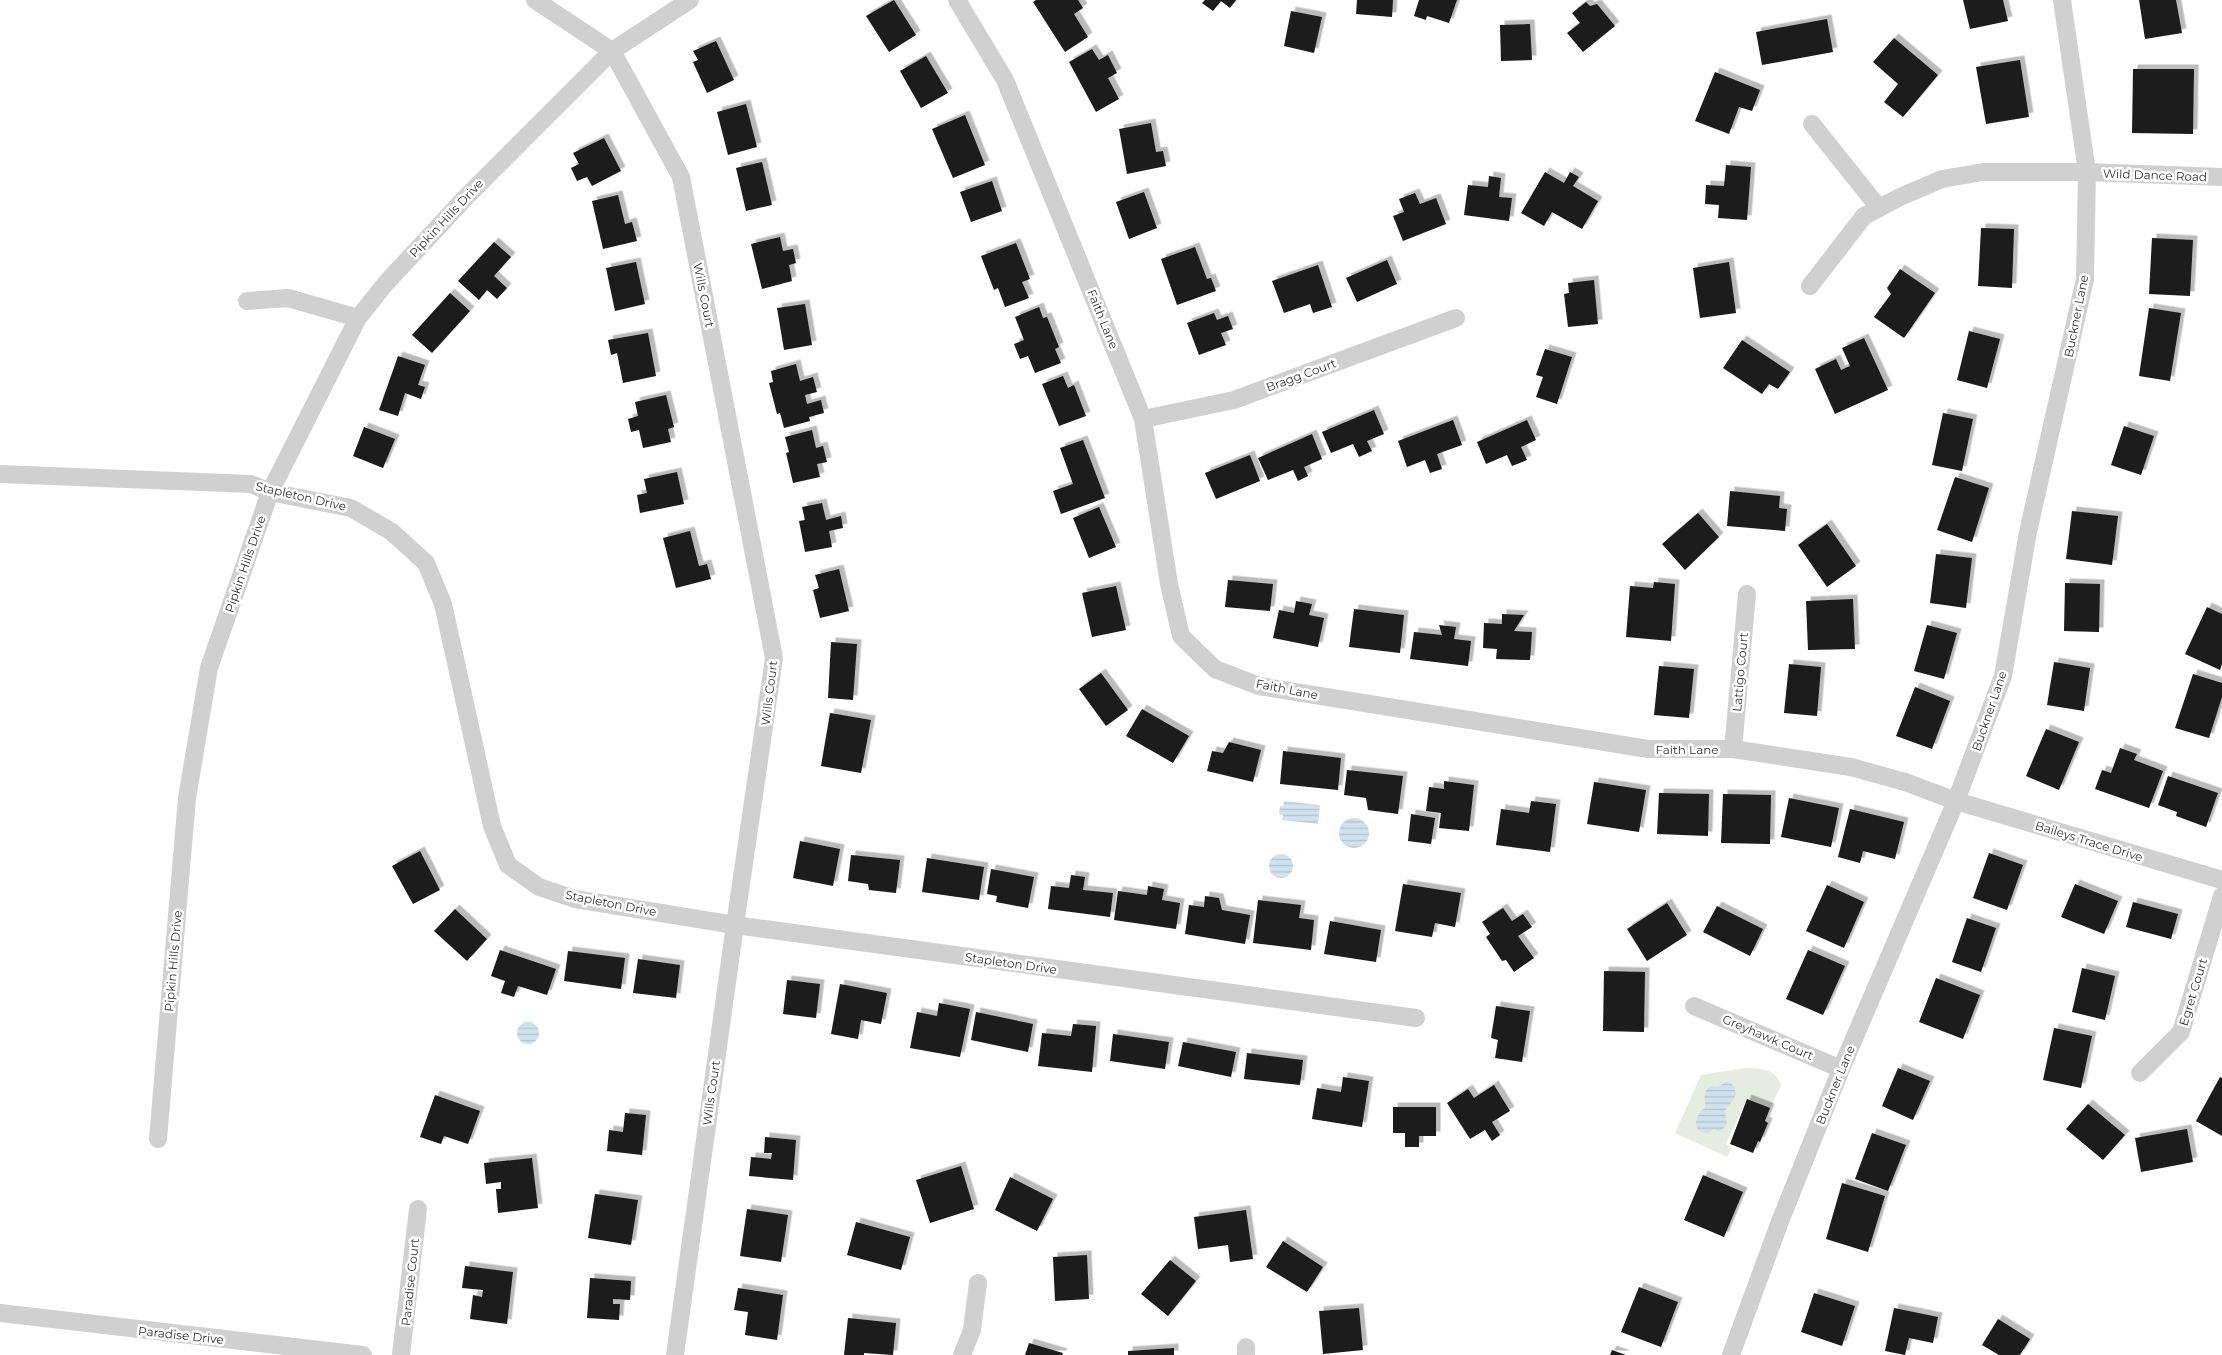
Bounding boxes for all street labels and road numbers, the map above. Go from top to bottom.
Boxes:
street label: Wild Dance Road [2103,166,2207,184]
street label: Pipkin Hills Drive [406,176,486,260]
street label: Wills Court [690,261,718,329]
street label: Buckner Lane [2061,273,2091,359]
street label: Faith Lane [1084,287,1122,351]
street label: Bragg Court [1264,355,1338,395]
street label: Stapleton Drive [254,478,348,514]
street label: Pipkin Hills Drive [221,514,269,614]
street label: Lattigo Court [1729,632,1751,712]
street label: Wills Court [758,659,780,726]
street label: Buckner Lane [1968,669,2010,753]
street label: Faith Lane [1255,676,1319,702]
street label: Faith Lane [1655,742,1719,757]
street label: Baileys Trace Drive [2033,817,2145,865]
street label: Stapleton Drive [564,887,658,919]
street label: Pipkin Hills Drive [161,910,185,1012]
street label: Stapleton Drive [964,949,1058,977]
street label: Egret Court [2176,956,2210,1028]
street label: Greyhawk Court [1720,1011,1816,1063]
street label: Buckner Lane [1812,1043,1858,1127]
street label: Wills Court [699,1059,723,1126]
street label: Paradise Court [398,1237,422,1327]
street label: Paradise Drive [137,1323,225,1347]

